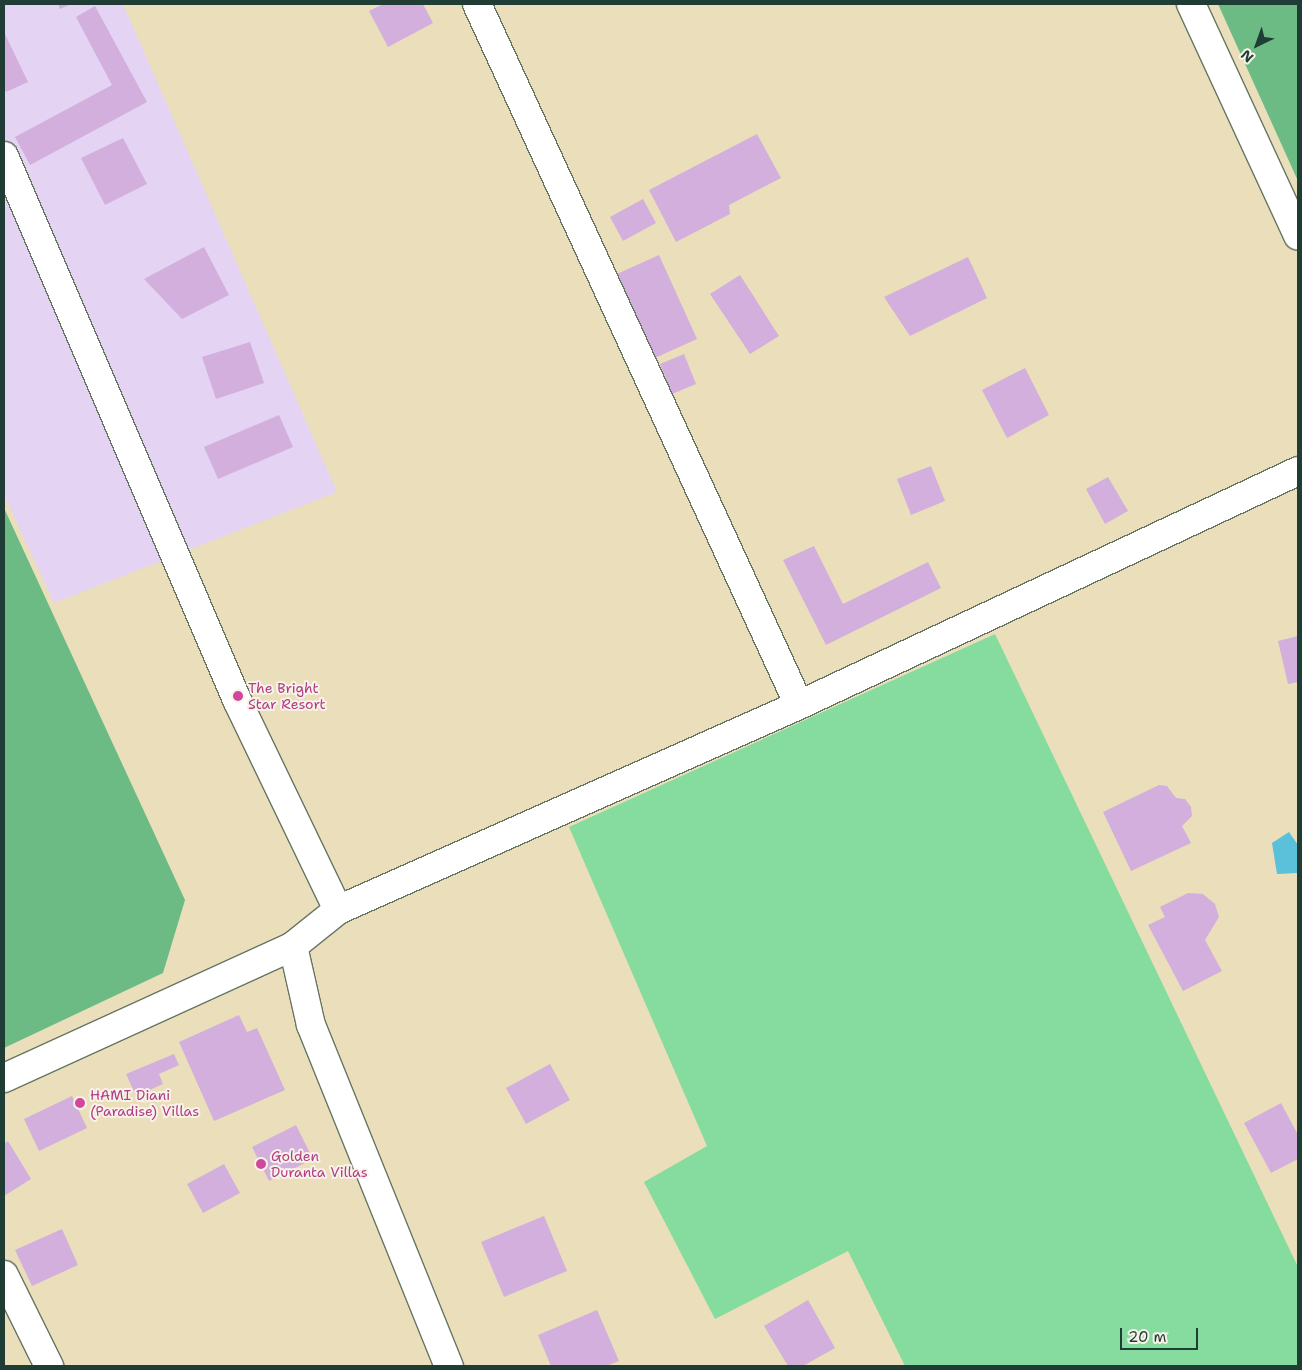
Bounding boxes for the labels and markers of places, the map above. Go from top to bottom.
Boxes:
place label: The Bright Star Resort [248,680,326,712]
marker: The Bright Star Resort [232,690,244,702]
place label: HAMI Diani (Paradise) Villas [90,1087,199,1120]
marker: HAMI Diani (Paradise) Villas [74,1097,86,1109]
place label: Golden Duranta Villas [271,1148,368,1180]
marker: Golden Duranta Villas [255,1158,267,1170]

